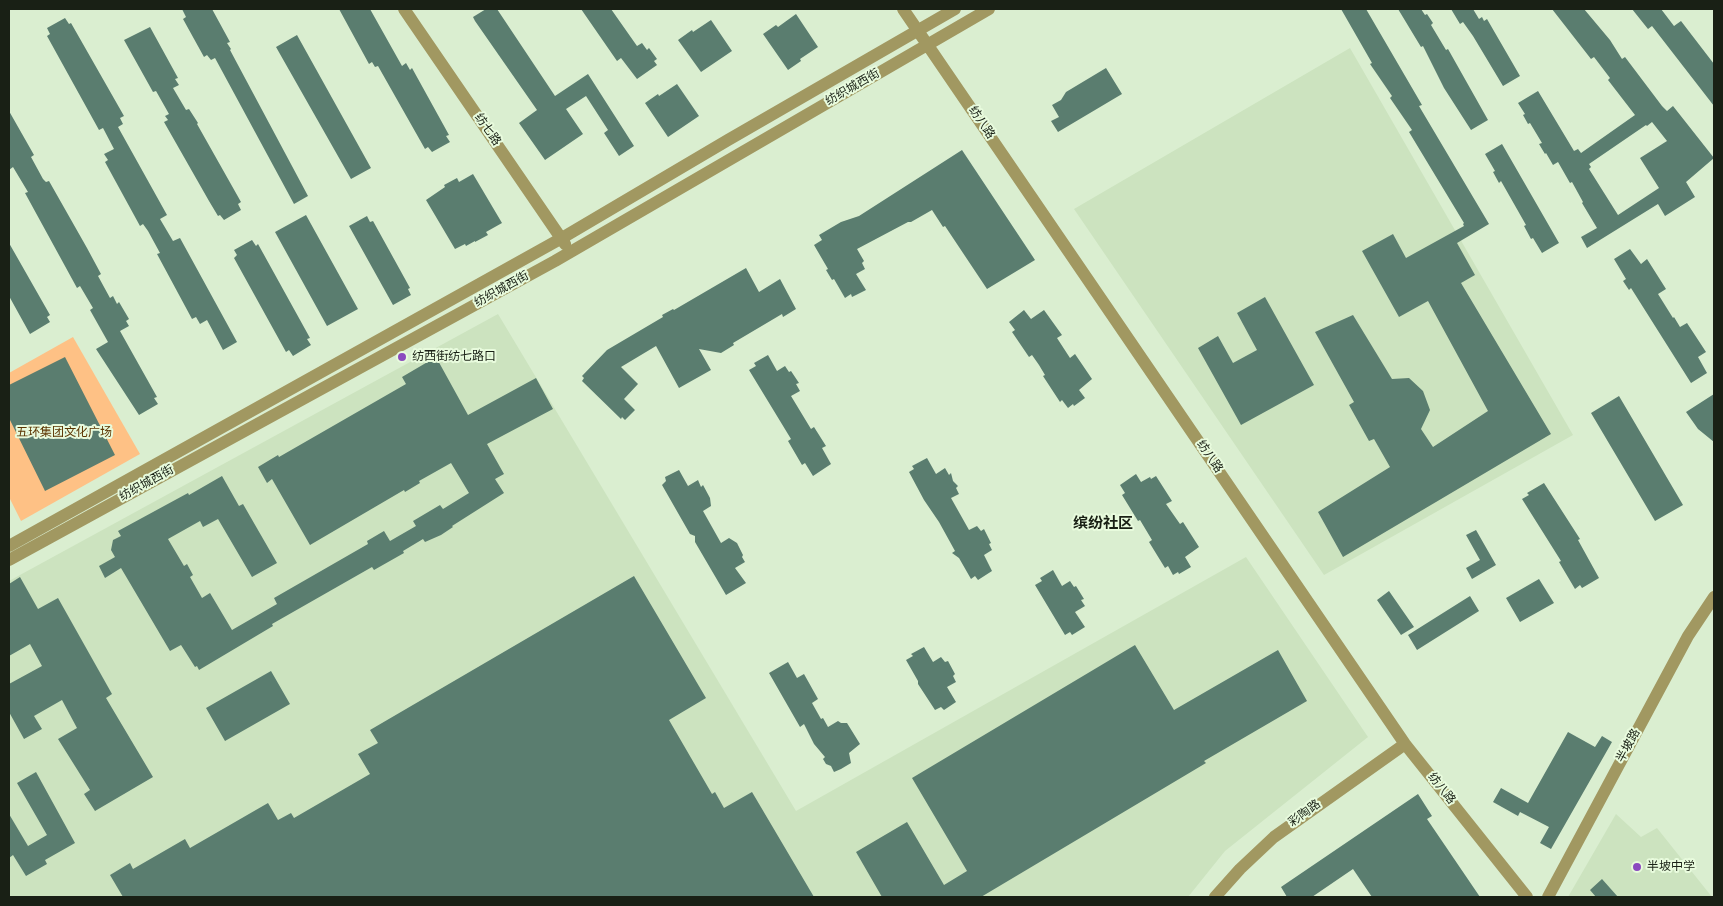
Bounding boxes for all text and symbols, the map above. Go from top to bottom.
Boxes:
street label: 纺织城西街 [823,67,883,109]
street label: 纺八路 [965,104,997,142]
street label: 纺七路 [471,111,503,149]
street label: 纺织城西街 [472,269,532,311]
place label: 纺西街纺七路口 [412,350,496,364]
marker: 纺西街纺七路口 [396,351,408,363]
park label: 五环集团文化广场 [16,426,112,440]
street label: 纺八路 [1193,438,1225,476]
street label: 纺织城西街 [117,463,177,505]
district label: 缤纷社区 [1073,516,1133,534]
street label: 半坡路 [1614,727,1644,765]
street label: 纺八路 [1424,770,1458,808]
street label: 彩陶路 [1286,798,1324,830]
place label: 半坡中学 [1647,860,1695,874]
marker: 半坡中学 [1631,861,1643,873]

